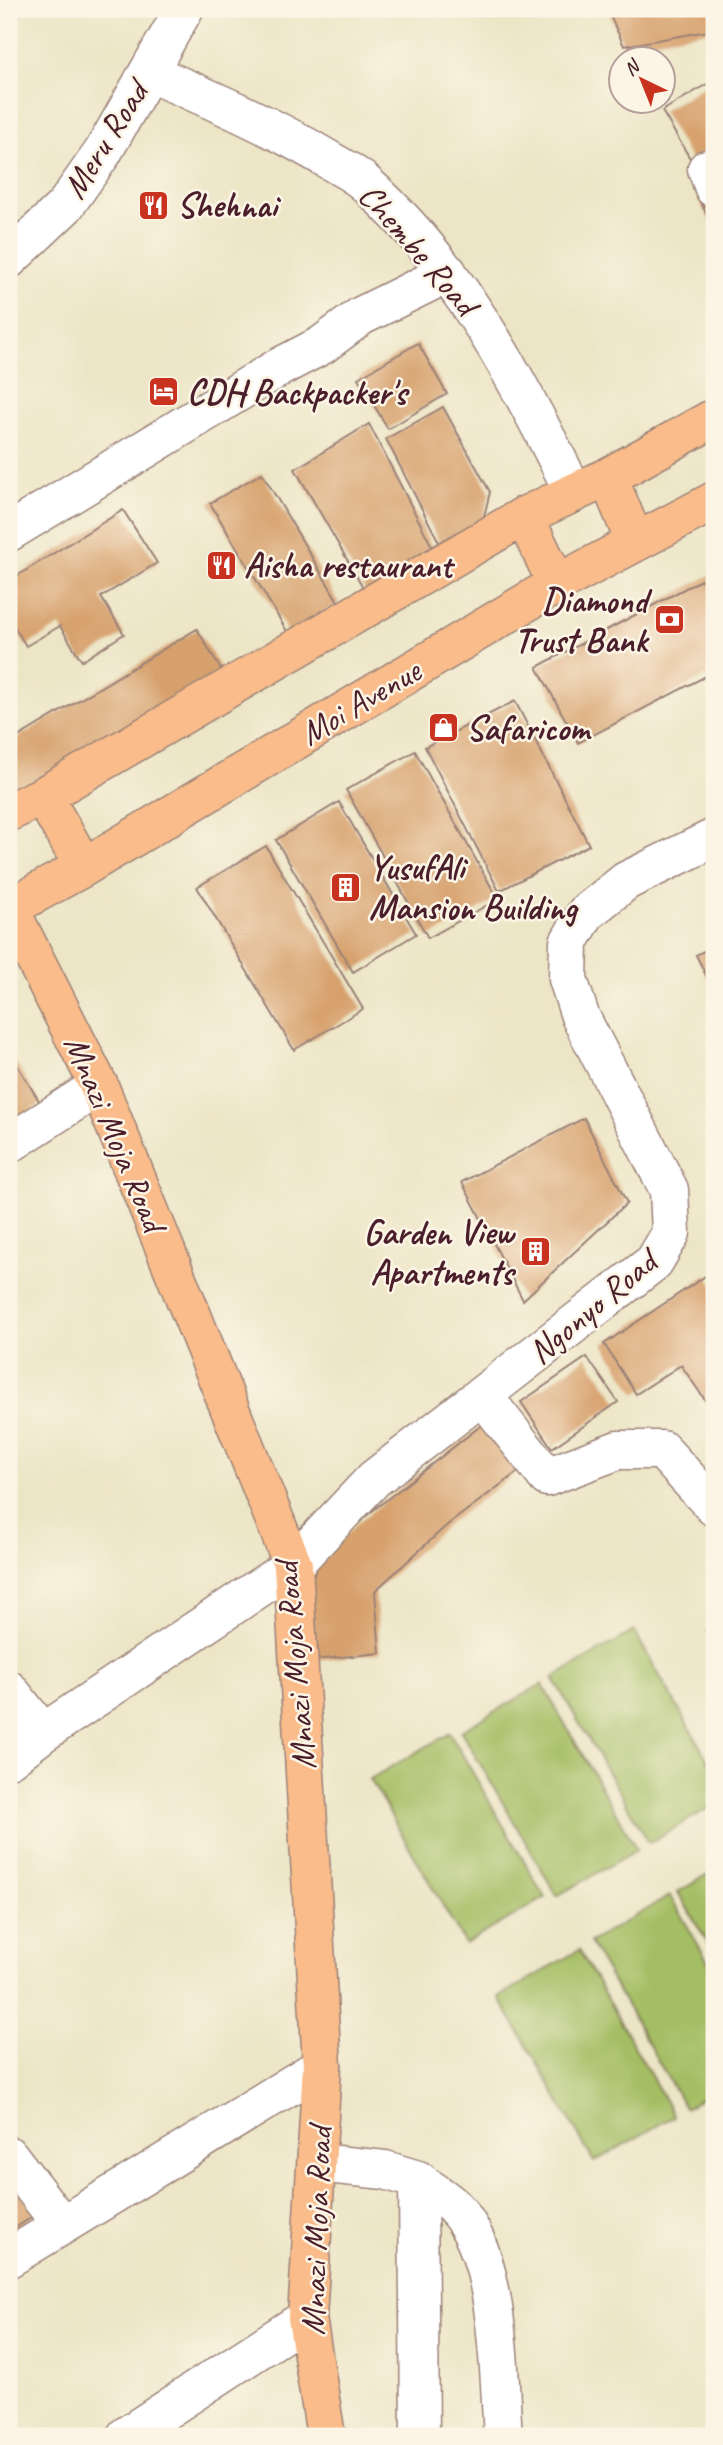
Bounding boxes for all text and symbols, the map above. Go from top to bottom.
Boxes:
north arrow [608,46,678,116]
text: N [619,53,646,81]
street label: Meru Road [52,69,161,207]
street label: Chembe Road [348,174,491,328]
place label: Shehnai [177,183,282,228]
restaurant icon: Shehnai [137,188,171,222]
place label: CDH Backpacker's [187,370,410,415]
hotel icon: CDH Backpacker's [147,375,181,409]
place label: Aisha restaurant [244,543,456,588]
restaurant icon: Aisha restaurant [204,548,238,582]
place label: Diamond Trust Bank [514,578,653,663]
bank icon: Diamond Trust Bank [653,603,687,637]
street label: Moi Avenue [291,647,431,756]
place label: Safaricom [466,706,592,751]
shop icon: Safaricom [426,711,460,745]
place label: YusufAli Mansion Building [369,845,579,930]
building icon: YusufAli Mansion Building [329,870,363,904]
street label: Mnazi Moja Road [54,1028,178,1242]
place label: Garden View Apartments [363,1210,517,1295]
building icon: Garden View Apartments [519,1235,553,1269]
street label: Ngonyo Road [518,1237,670,1374]
street label: Mnazi Moja Road [263,1555,326,1772]
street label: Mnazi Moja Road [290,2121,342,2336]

